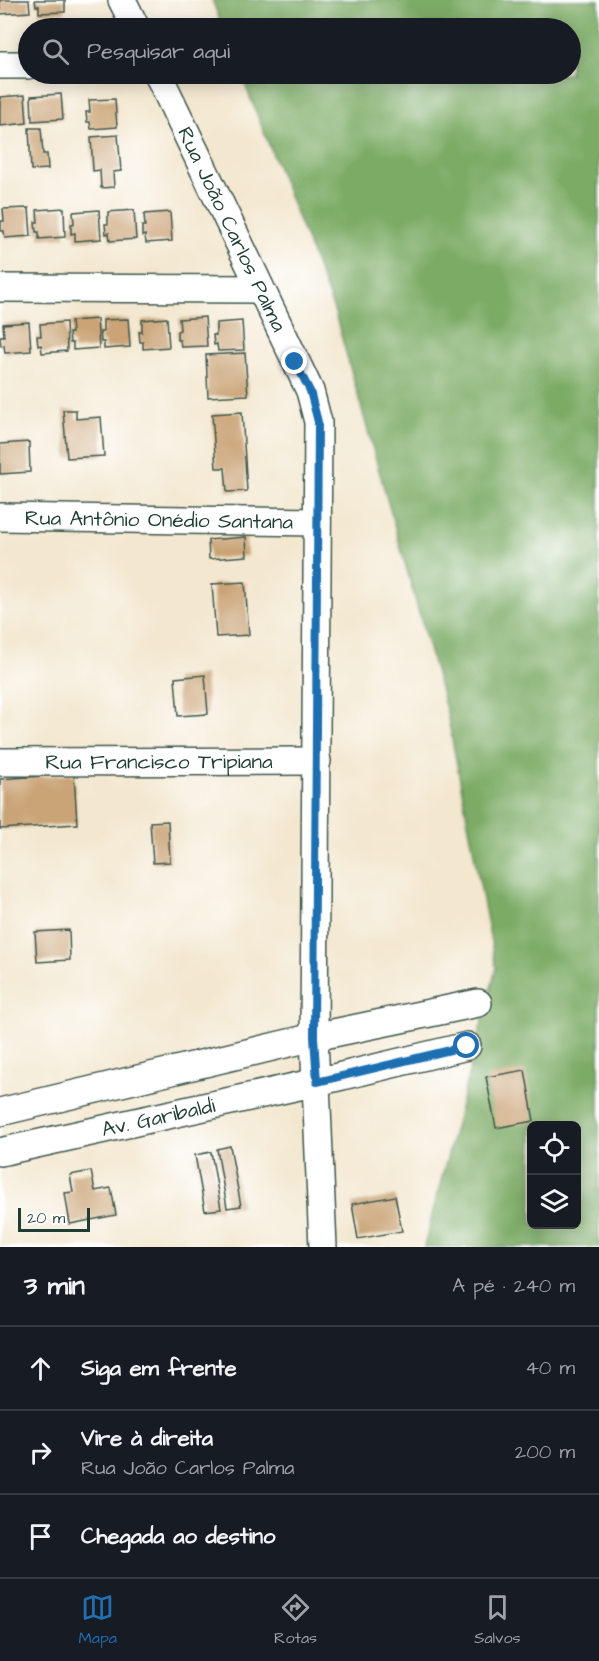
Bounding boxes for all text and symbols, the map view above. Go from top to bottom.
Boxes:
search box [18,18,581,84]
icon: search [39,35,72,68]
text: Pesquisar aqui [87,36,230,67]
street label: Rua João Carlos Palma [171,122,294,337]
route end [281,348,307,374]
street label: Rua Antônio Onédio Santana [25,503,294,536]
street label: Rua Francisco Tripiana [45,747,273,777]
route start [453,1032,479,1058]
street label: Av. Garibaldi [99,1090,218,1144]
map controls [527,1121,581,1229]
button: locate [527,1121,581,1175]
button: layers [527,1175,581,1229]
scale bar [18,1205,90,1232]
text: 20 m [27,1207,65,1229]
text: 3 min [24,1268,85,1304]
text: A pé · 240 m [452,1272,575,1300]
icon: ahead [24,1352,57,1385]
text: Siga em frente [81,1353,237,1384]
text: 40 m [525,1354,575,1382]
text: Vire à direita [81,1423,213,1454]
icon: right [24,1436,57,1469]
text: 200 m [515,1438,575,1466]
text: Rua João Carlos Palma [81,1454,295,1482]
icon: arrive [24,1520,57,1553]
text: Chegada ao destino [81,1521,275,1552]
tab: Mapa [79,1591,117,1649]
tab: Rotas [274,1591,317,1649]
tab: Salvos [474,1591,520,1649]

